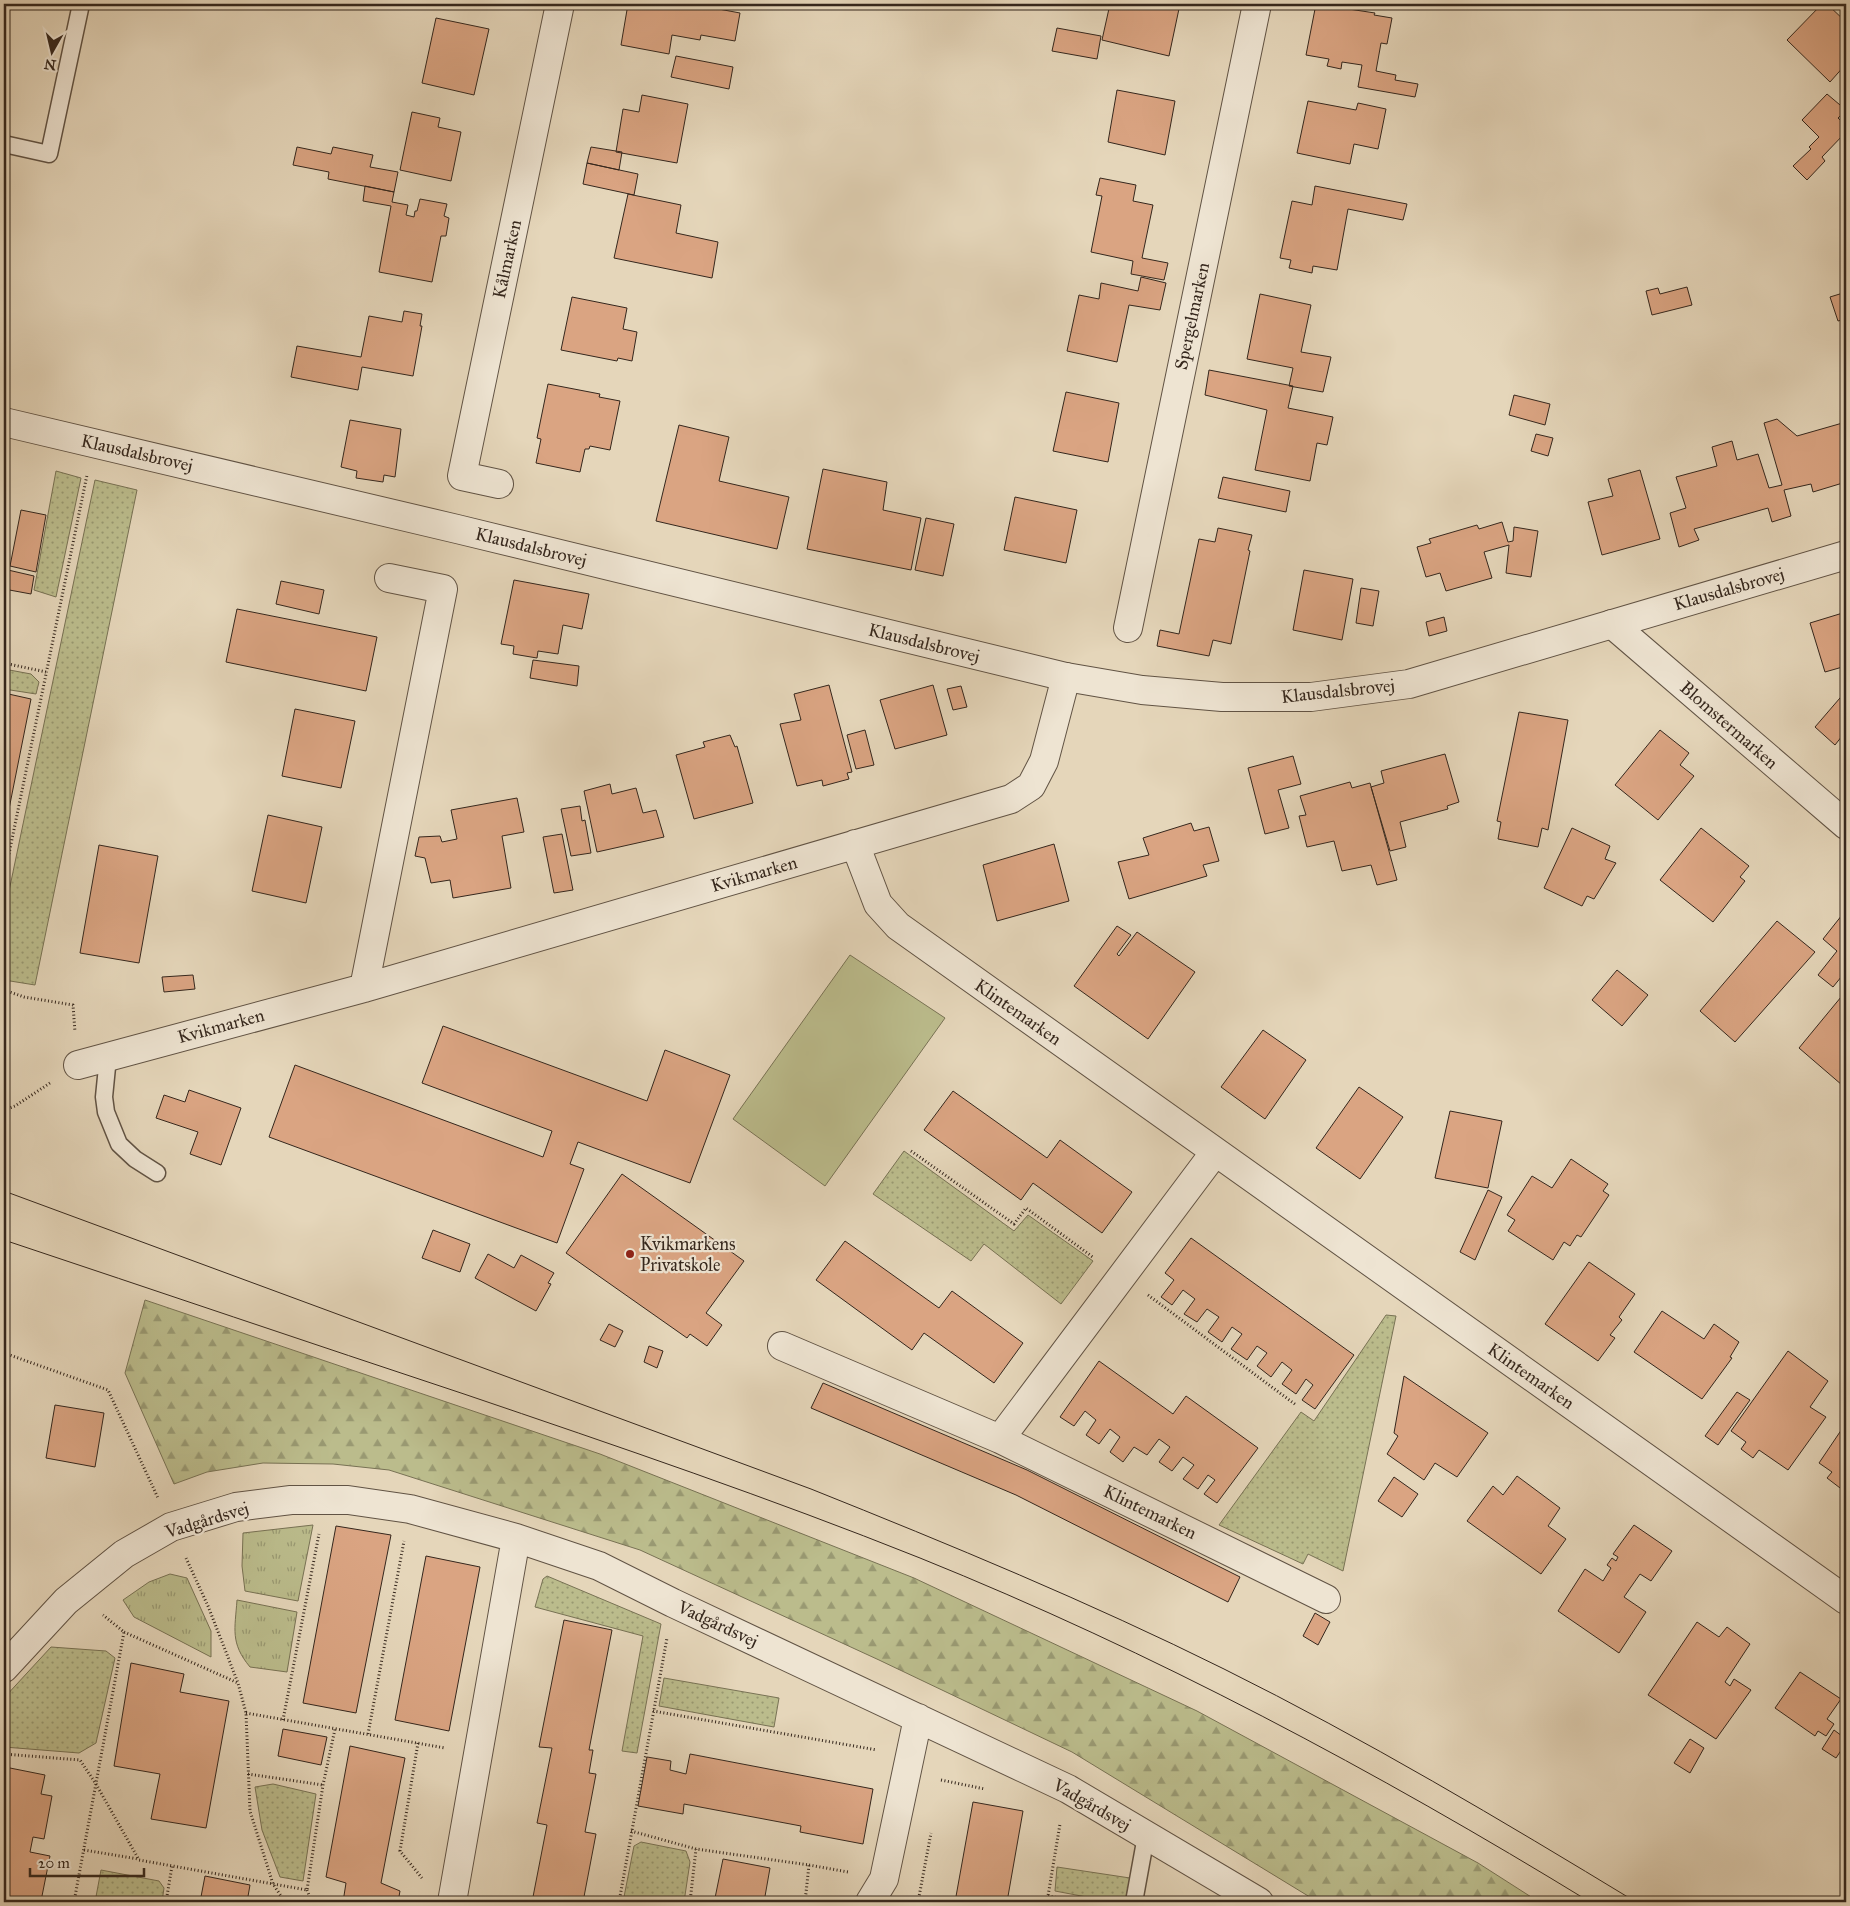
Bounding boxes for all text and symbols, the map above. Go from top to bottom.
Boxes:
north arrow [28,28,78,78]
text: N [43,55,57,74]
street label: Kålmarken [488,217,526,300]
street label: Spergelmarken [1170,260,1215,372]
street label: Klausdalsbrovej [79,429,195,477]
street label: Klausdalsbrovej [473,523,589,571]
street label: Klausdalsbrovej [1671,563,1787,615]
street label: Klausdalsbrovej [866,619,982,667]
street label: Klausdalsbrovej [1280,674,1396,708]
street label: Blomstermarken [1675,676,1783,774]
street label: Kvikmarken [708,851,800,897]
street label: Klintemarken [970,974,1066,1050]
street label: Kvikmarken [175,1004,267,1048]
place label: Kvikmarkens Privatskole [640,1233,736,1276]
marker: Kvikmarkens Privatskole [624,1248,636,1260]
street label: Klintemarken [1483,1338,1579,1414]
street label: Klintemarken [1100,1480,1200,1544]
street label: Vadgårdsvej [162,1497,252,1544]
street label: Vadgårdsvej [673,1595,762,1653]
street label: Vadgårdsvej [1048,1773,1135,1837]
scale bar [30,1846,144,1878]
text: 20 m [38,1854,70,1872]

